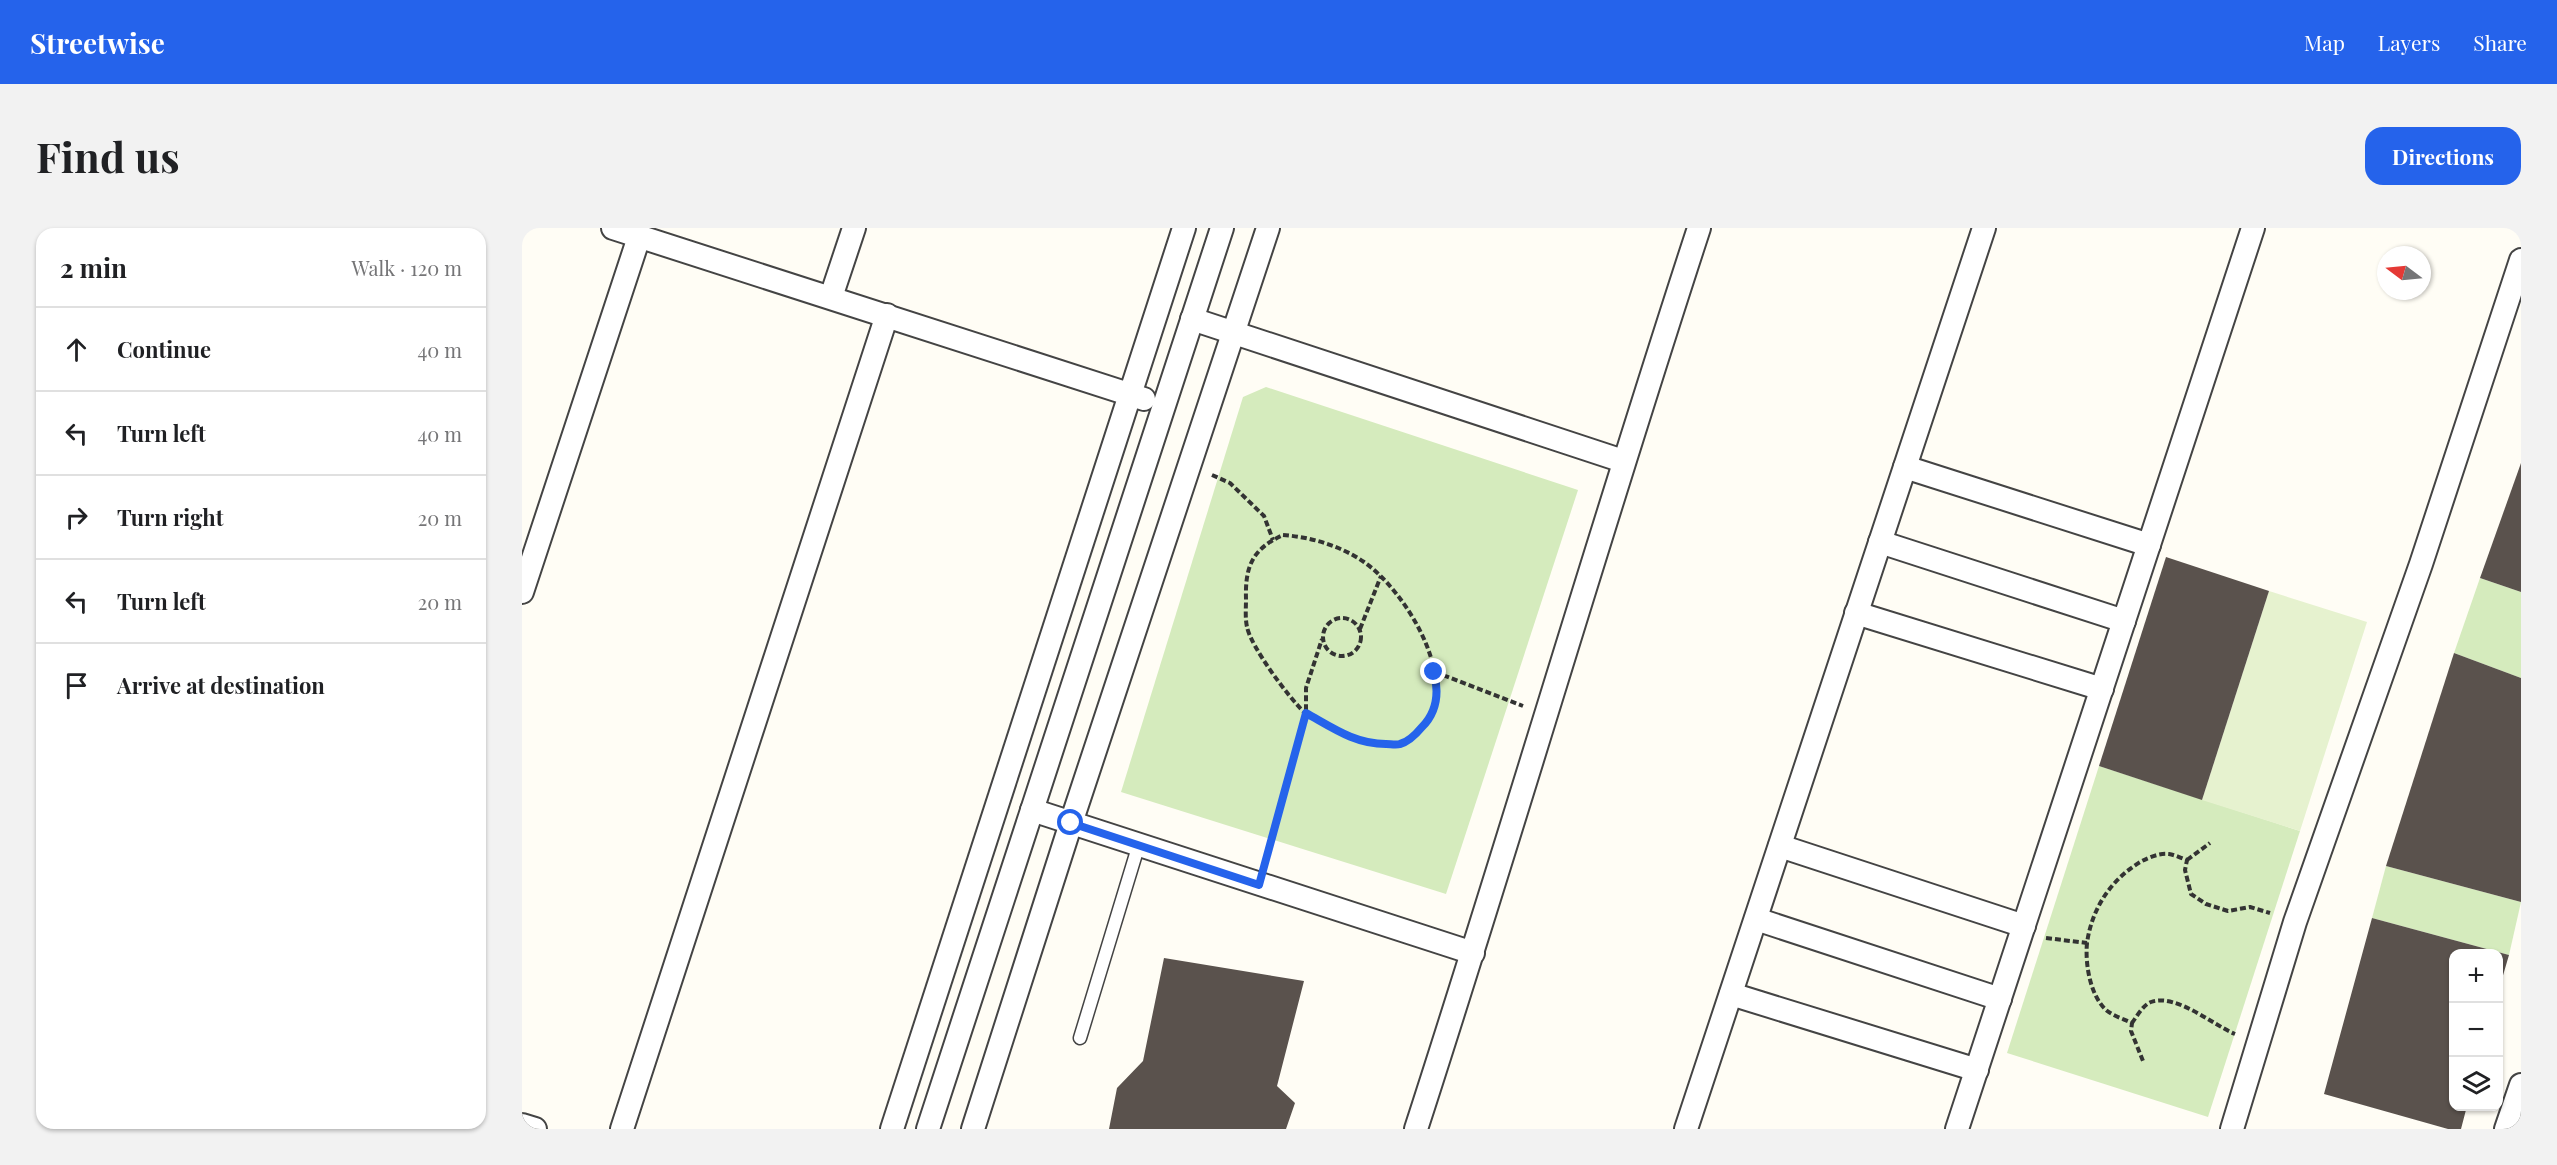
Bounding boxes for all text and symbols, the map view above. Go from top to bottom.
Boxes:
text: Streetwise [30,24,165,61]
text: Map [2304,28,2345,56]
text: Layers [2378,28,2440,56]
text: Share [2473,28,2527,56]
button: Directions [2365,127,2521,185]
text: Find us [36,128,180,184]
north arrow [2377,246,2431,300]
text: 2 min [60,250,127,285]
text: Walk · 120 m [352,254,462,281]
icon: ahead [60,333,93,366]
text: Continue [117,334,211,364]
text: 40 m [417,336,462,363]
icon: left [60,417,93,450]
text: Turn left [117,418,206,448]
text: 40 m [417,420,462,447]
icon: right [60,501,93,534]
text: Turn right [117,502,223,532]
text: 20 m [418,504,462,531]
icon: left [60,585,93,618]
text: Turn left [117,586,206,616]
text: 20 m [418,588,462,615]
route end [1420,658,1446,684]
icon: arrive [60,669,93,702]
text: Arrive at destination [117,670,325,700]
route start [1057,809,1083,835]
map controls [2449,949,2503,1111]
button: + [2449,949,2503,1003]
button: − [2449,1003,2503,1057]
button: layers [2449,1057,2503,1111]

